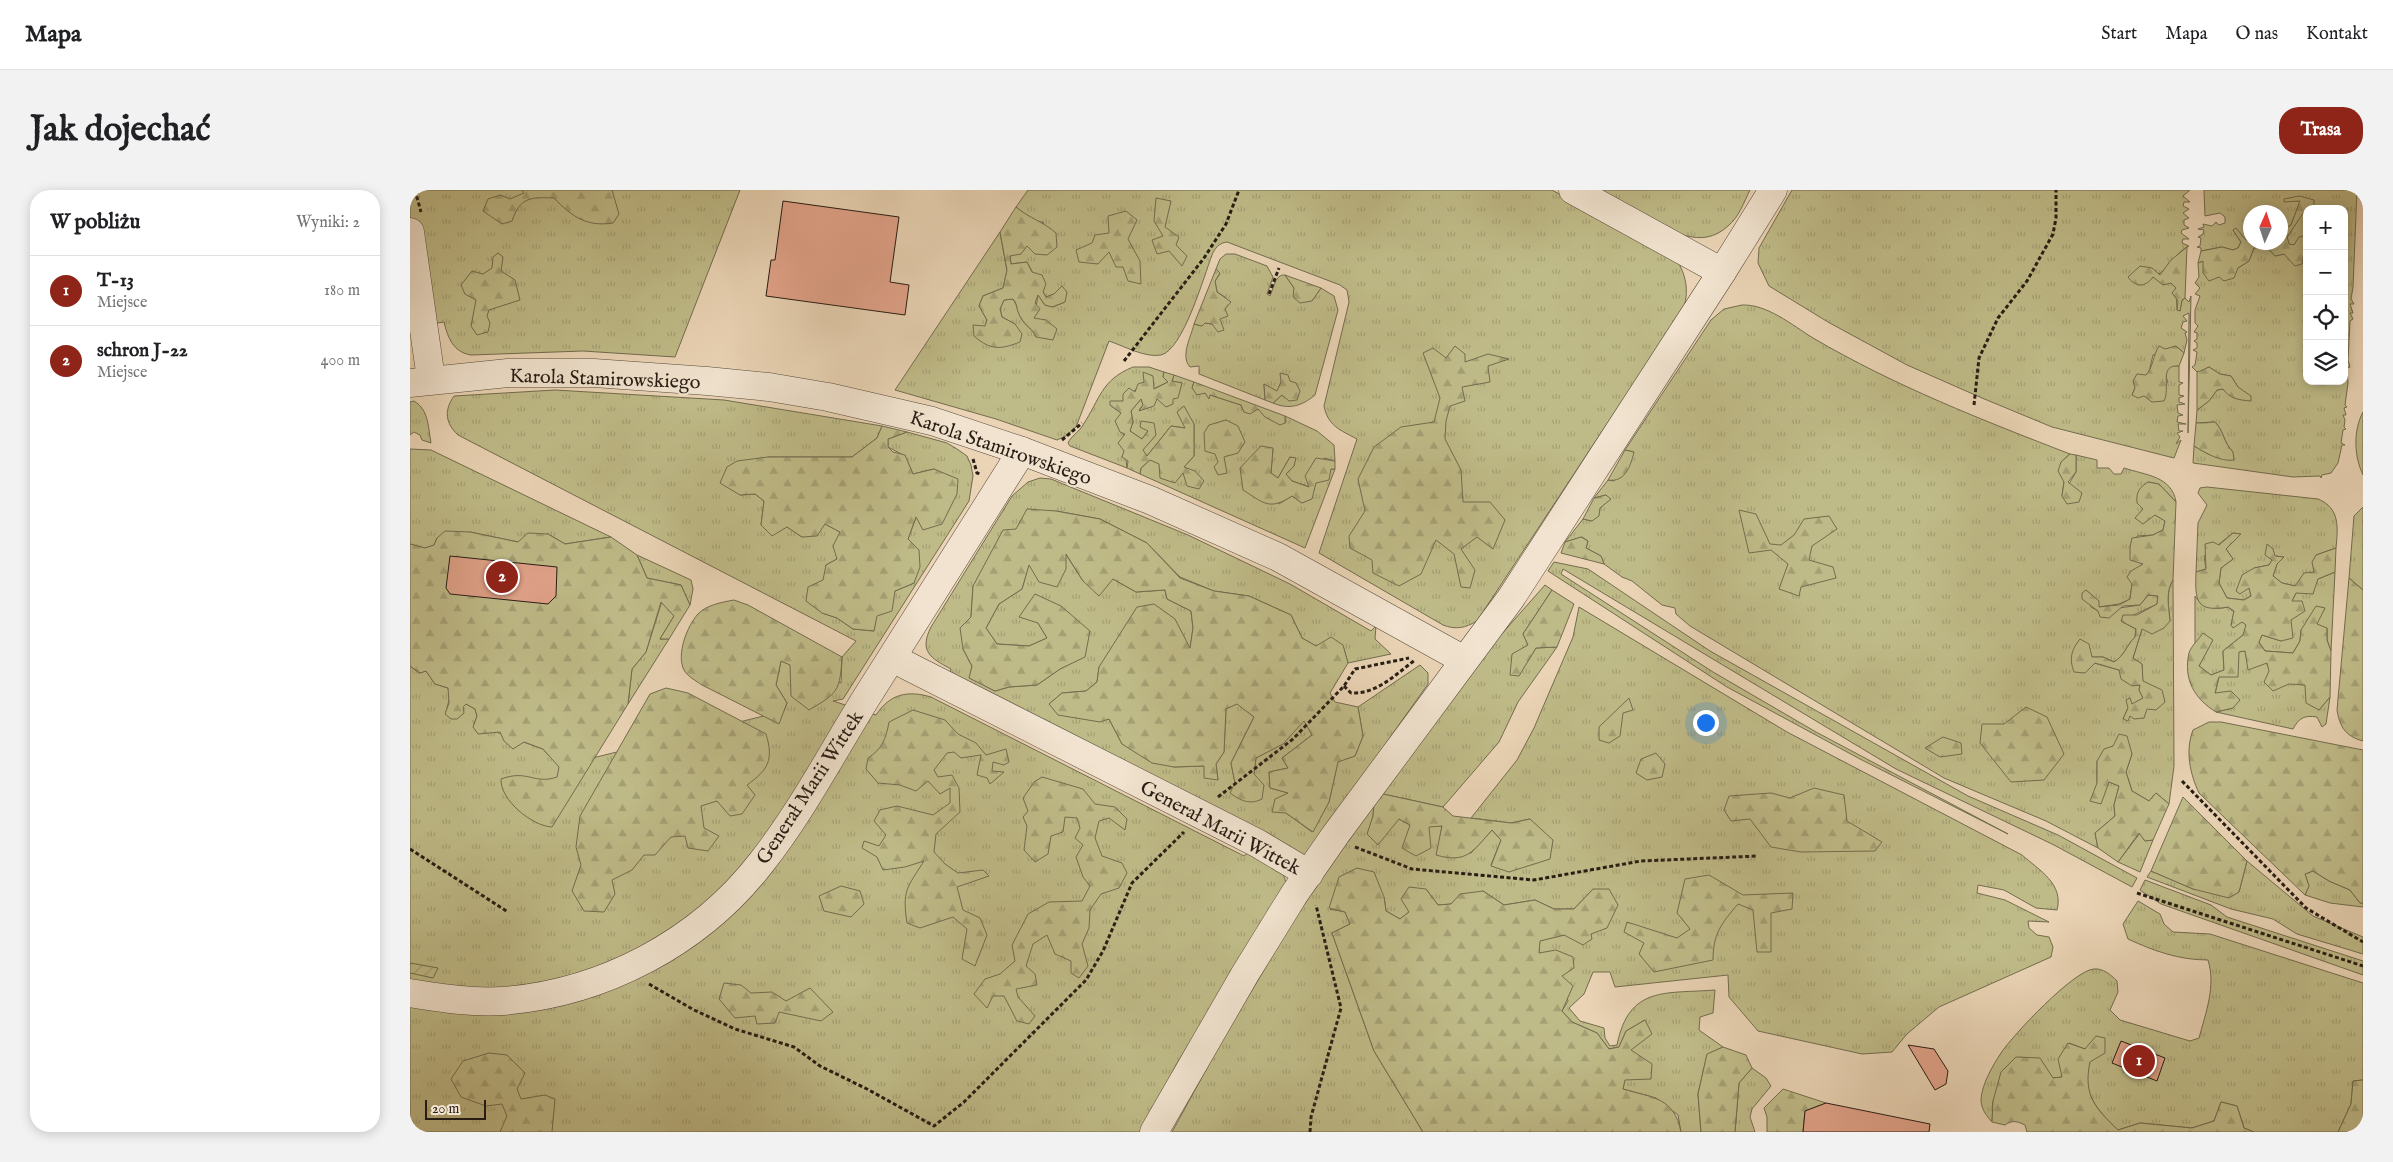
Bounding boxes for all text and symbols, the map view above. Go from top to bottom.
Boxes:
text: Mapa [25,19,81,50]
text: Start [2101,23,2137,46]
text: Mapa [2165,23,2208,46]
text: O nas [2236,23,2278,46]
text: Kontakt [2306,23,2368,46]
button: Trasa [2279,107,2363,154]
text: Jak dojechać [30,108,210,153]
north arrow [2243,205,2288,250]
map controls [2303,205,2348,385]
button: + [2303,205,2348,250]
text: W pobliżu [50,209,140,236]
text: Wyniki: 2 [296,213,360,233]
button: − [2303,250,2348,295]
text: T-13 [97,269,134,293]
text: 1 [63,281,69,301]
text: 180 m [324,281,360,301]
text: Miejsce [97,293,147,313]
button: locate [2303,295,2348,340]
text: schron J-22 [97,339,188,363]
button: layers [2303,340,2348,385]
text: 2 [62,351,70,371]
text: 400 m [321,351,360,371]
text: Miejsce [97,363,147,383]
street label: Karola Stamirowskiego [509,364,701,395]
street label: Karola Stamirowskiego [906,406,1095,491]
pin: 2 [486,558,518,596]
street label: Generał Marii Wittek [751,706,870,870]
your location [1693,710,1719,736]
street label: Generał Marii Wittek [1136,775,1305,881]
pin: 1 [2123,1042,2155,1080]
scale bar [425,1097,486,1120]
text: 20 m [432,1100,459,1118]

